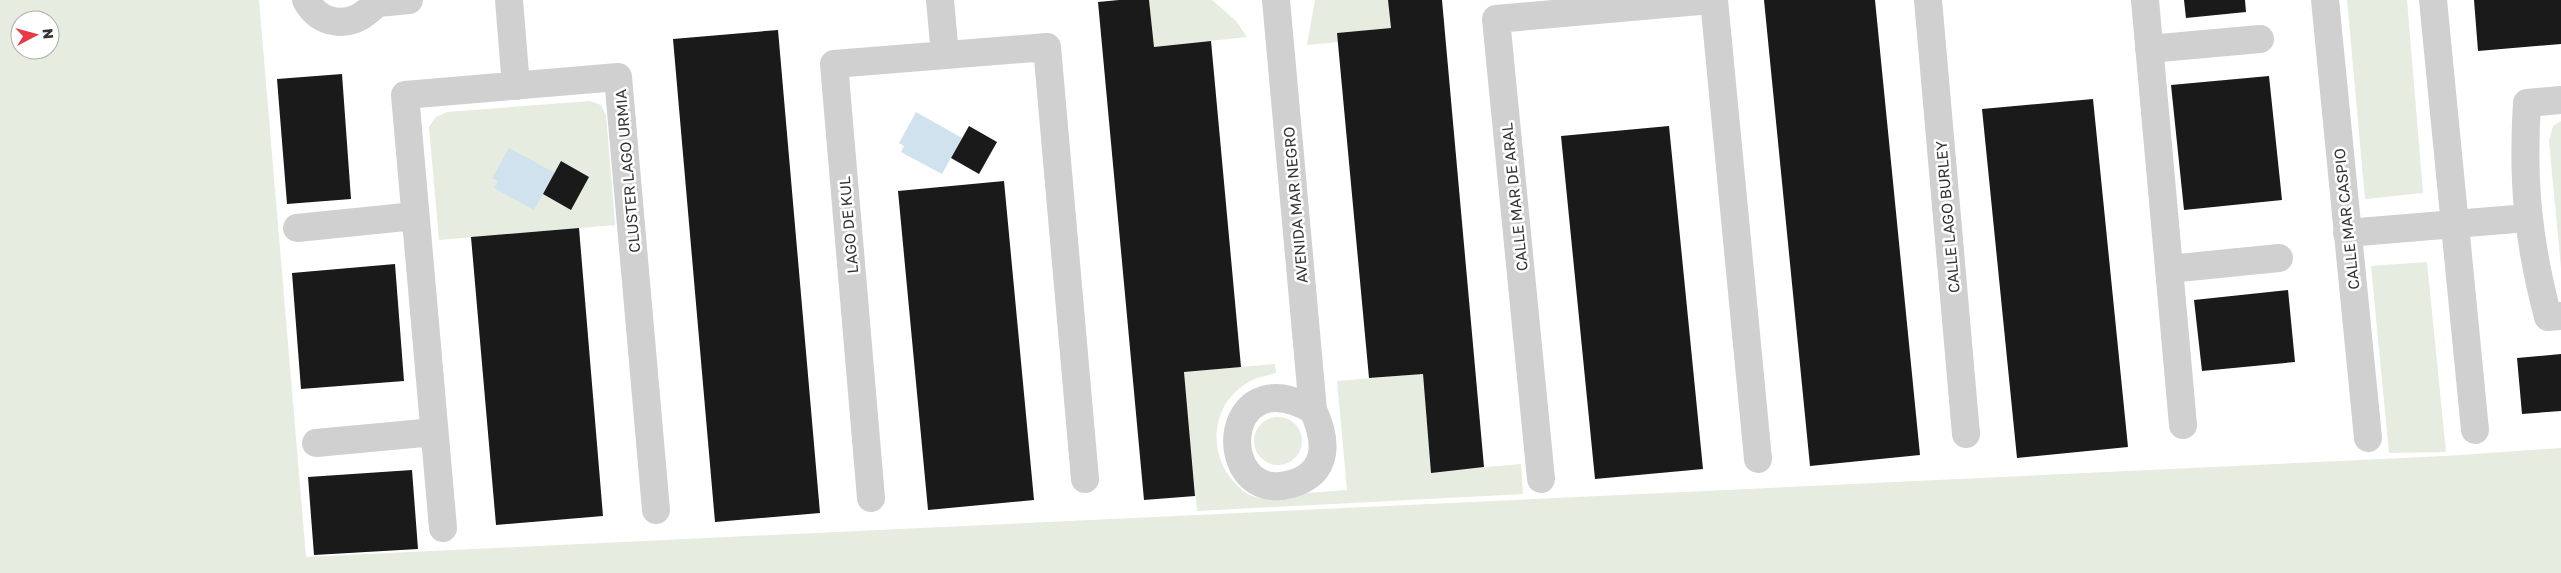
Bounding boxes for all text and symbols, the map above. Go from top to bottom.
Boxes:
north arrow [10,10,60,60]
text: N [39,27,57,40]
street label: CLUSTER LAGO URMIA [611,88,643,254]
street label: CALLE MAR DE ARAL [1497,121,1531,272]
street label: AVENIDA MAR NEGRO [1279,126,1311,284]
street label: CALLE LAGO BURLEY [1931,140,1963,294]
street label: CALLE MAR CASPIO [2330,148,2362,290]
street label: LAGO DE KUL [835,175,861,274]

